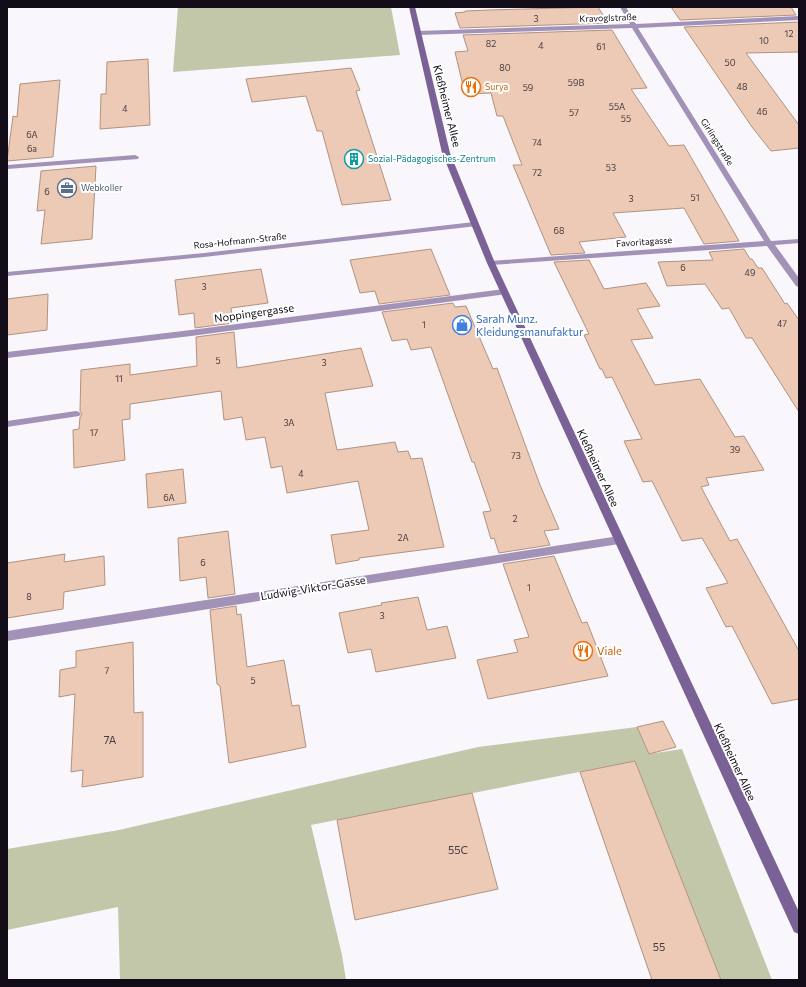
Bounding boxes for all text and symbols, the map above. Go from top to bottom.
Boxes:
street label: Kravoglstraße [579,11,637,24]
house number: 3 [533,13,539,24]
house number: 12 [785,28,793,39]
house number: 10 [759,35,769,46]
house number: 82 [486,38,496,49]
house number: 4 [538,40,544,51]
house number: 61 [596,41,606,52]
house number: 50 [724,57,736,68]
house number: 80 [499,62,511,73]
street label: Kleßheimer Allee [431,63,464,148]
restaurant icon: Surya [460,76,482,98]
house number: 59B [568,77,584,88]
place label: Surya [485,81,508,92]
house number: 48 [737,81,747,92]
house number: 59 [523,82,533,93]
house number: 55A [609,101,625,112]
house number: 4 [122,103,128,114]
house number: 46 [757,106,767,117]
house number: 57 [569,107,579,118]
house number: 55 [621,113,631,124]
street label: Girlingstraße [699,116,736,167]
house number: 6A [26,129,38,140]
house number: 74 [532,137,542,148]
house number: 6a [27,143,37,154]
building icon: Sozial-Pädagogisches-Zentrum [343,148,365,170]
place label: Sozial-Pädagogisches-Zentrum [368,153,496,164]
house number: 53 [606,162,616,173]
house number: 72 [532,167,542,178]
office icon: Webkoller [56,177,78,199]
place label: Webkoller [81,182,123,193]
house number: 6 [44,186,50,197]
house number: 51 [690,192,700,203]
house number: 3 [628,193,634,204]
house number: 68 [554,225,564,236]
street label: Rosa-Hofmann-Straße [193,230,287,251]
street label: Favoritagasse [616,234,673,249]
house number: 6 [680,262,686,273]
house number: 49 [745,267,755,278]
house number: 3 [201,281,207,292]
street label: Noppingergasse [213,300,295,325]
place label: Sarah Munz. Kleidungsmanufaktur [476,312,584,338]
shop icon: Sarah Munz. Kleidungsmanufaktur [451,314,473,336]
house number: 47 [777,318,787,329]
house number: 1 [422,319,426,330]
house number: 5 [215,355,221,366]
house number: 3 [321,357,327,368]
house number: 11 [115,373,123,384]
house number: 3A [283,417,295,428]
house number: 17 [90,427,99,438]
street label: Kleßheimer Allee [575,427,622,509]
house number: 39 [730,444,740,455]
house number: 73 [511,450,521,461]
house number: 4 [298,468,304,479]
house number: 6A [163,492,175,503]
house number: 2 [513,513,518,524]
house number: 2A [397,532,409,543]
house number: 6 [200,557,206,568]
street label: Ludwig-Viktor-Gasse [259,573,367,602]
house number: 1 [527,582,531,593]
house number: 8 [26,591,32,602]
house number: 3 [379,610,385,621]
restaurant icon: Viale [572,640,594,662]
place label: Viale [597,644,622,657]
house number: 7 [105,665,110,676]
house number: 5 [250,675,256,686]
street label: Kleßheimer Allee [712,721,759,803]
house number: 7A [104,733,117,746]
house number: 55C [448,843,468,856]
house number: 55 [653,940,665,953]

